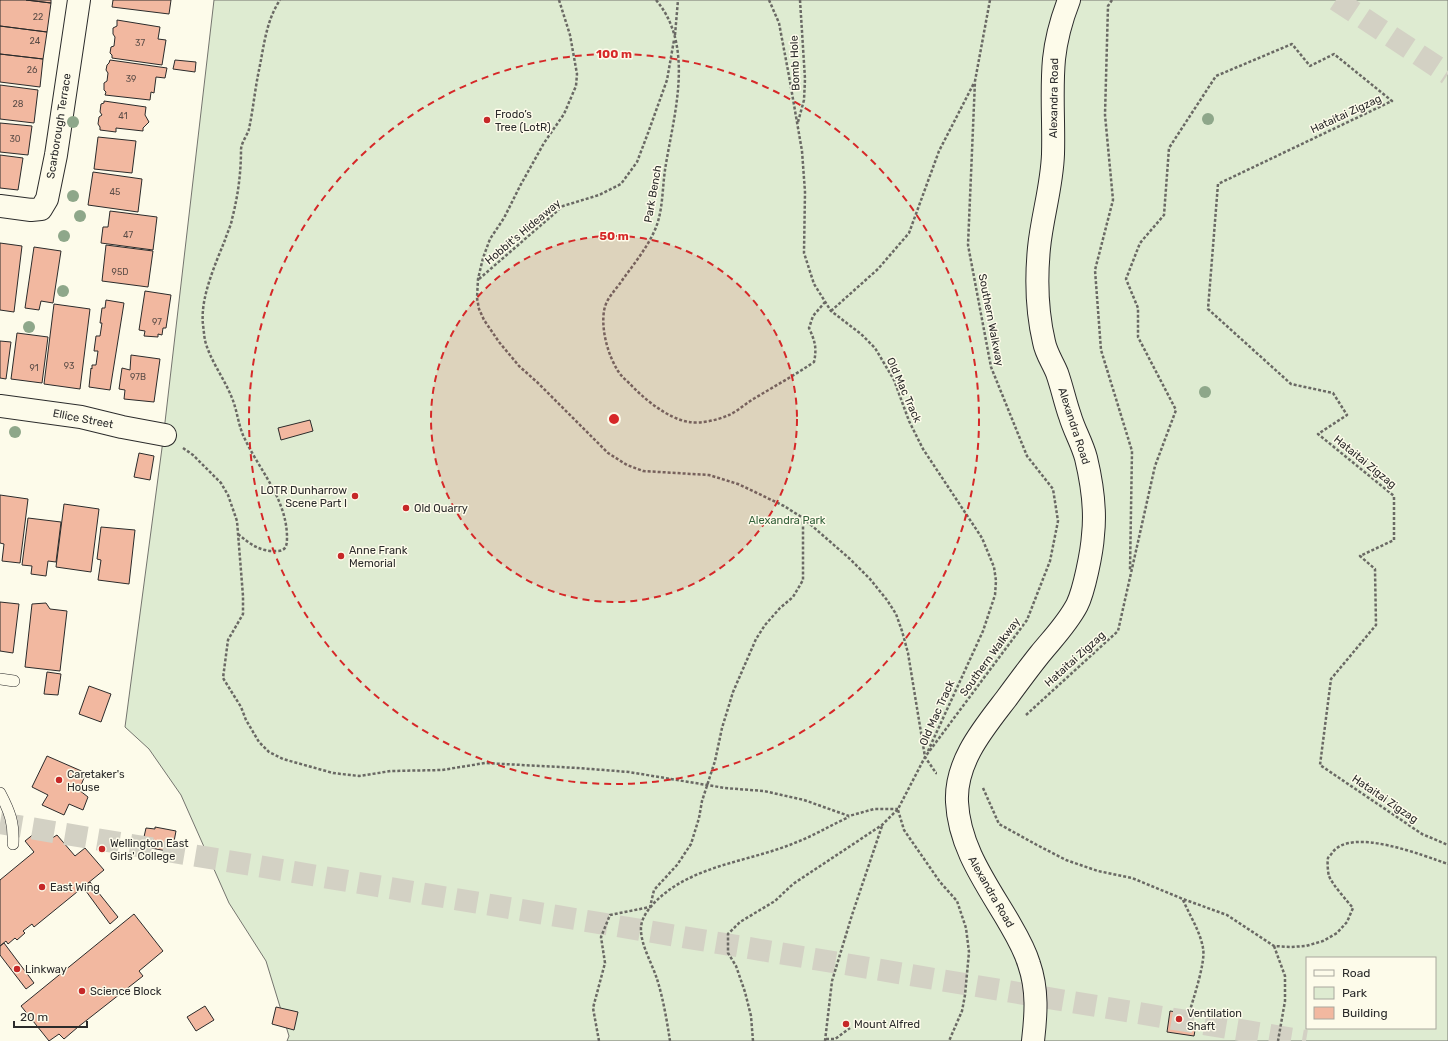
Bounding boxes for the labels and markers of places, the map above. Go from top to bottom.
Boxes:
place label: Frodo’s Tree (LotR) [495,108,551,134]
marker: Frodo’s Tree (LotR) [482,115,492,125]
centre of rings [607,412,621,426]
place label: LOTR Dunharrow Scene Part I [260,484,347,510]
marker: LOTR Dunharrow Scene Part I [350,491,360,501]
place label: Old Quarry [414,502,468,515]
marker: Old Quarry [401,503,411,513]
place label: Anne Frank Memorial [349,544,408,570]
marker: Anne Frank Memorial [336,551,346,561]
place label: Caretaker's House [67,768,125,794]
marker: Caretaker's House [54,775,64,785]
place label: Wellington East Girls' College [110,837,189,863]
marker: Wellington East Girls' College [97,844,107,854]
place label: East Wing [50,881,100,894]
marker: East Wing [37,882,47,892]
place label: Linkway [25,963,67,976]
marker: Linkway [12,964,22,974]
place label: Science Block [90,985,162,998]
marker: Science Block [77,986,87,996]
place label: Ventilation Shaft [1187,1007,1242,1033]
marker: Ventilation Shaft [1174,1014,1184,1024]
place label: Mount Alfred [854,1018,920,1031]
marker: Mount Alfred [841,1019,851,1029]

